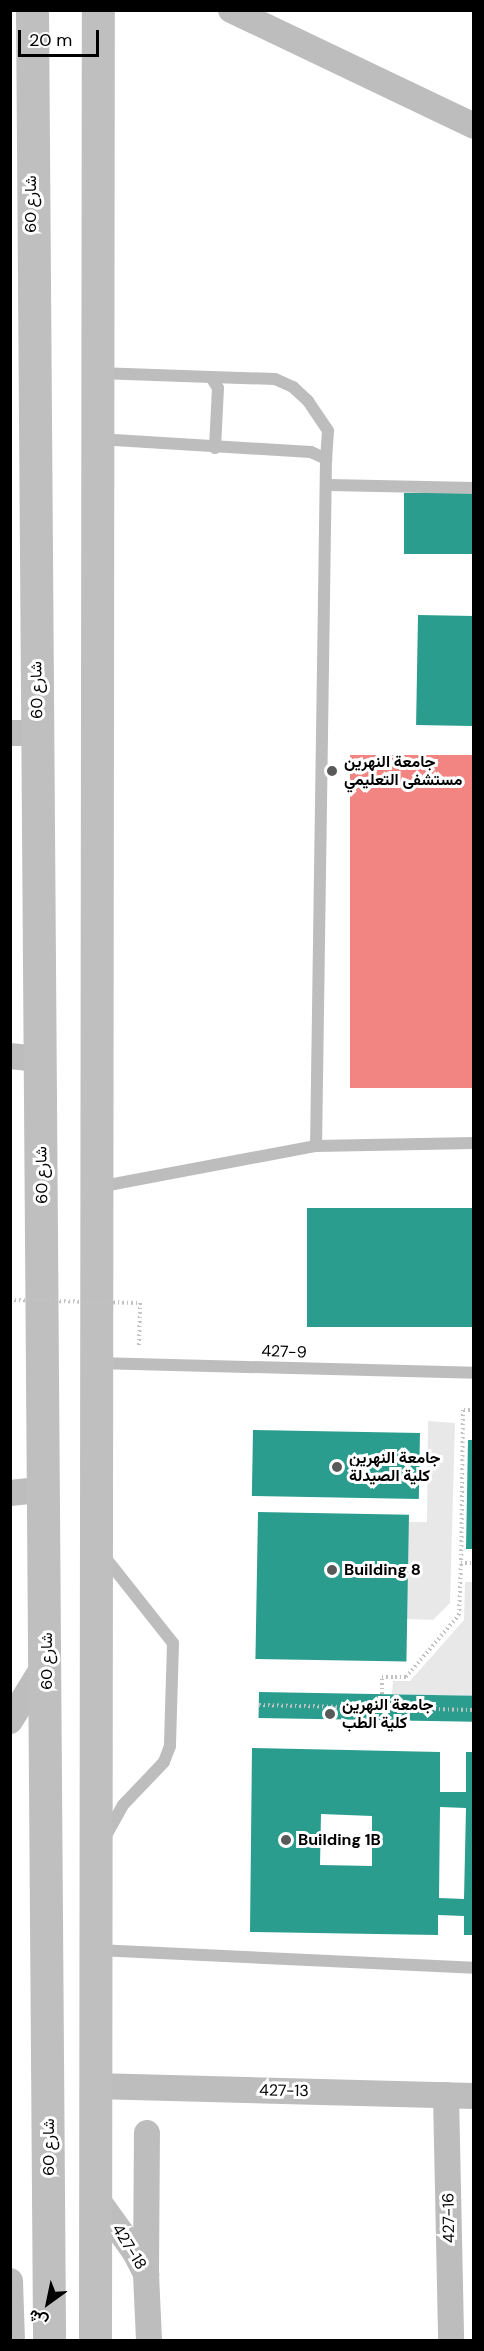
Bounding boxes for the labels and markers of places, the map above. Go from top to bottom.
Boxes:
place label: جامعة النهرين مستشفى التعليمي [344,752,462,790]
marker: جامعة النهرين مستشفى التعليمي [325,764,339,778]
place label: جامعة النهرين كلية الصيدلة [349,1448,440,1486]
marker: جامعة النهرين كلية الصيدلة [330,1460,344,1474]
place label: Building 8 [344,1560,421,1580]
marker: Building 8 [325,1563,339,1577]
place label: جامعة النهرين كلية الطب [342,1695,433,1733]
marker: جامعة النهرين كلية الطب [323,1707,337,1721]
place label: Building 1B [298,1830,381,1850]
marker: Building 1B [279,1833,293,1847]

